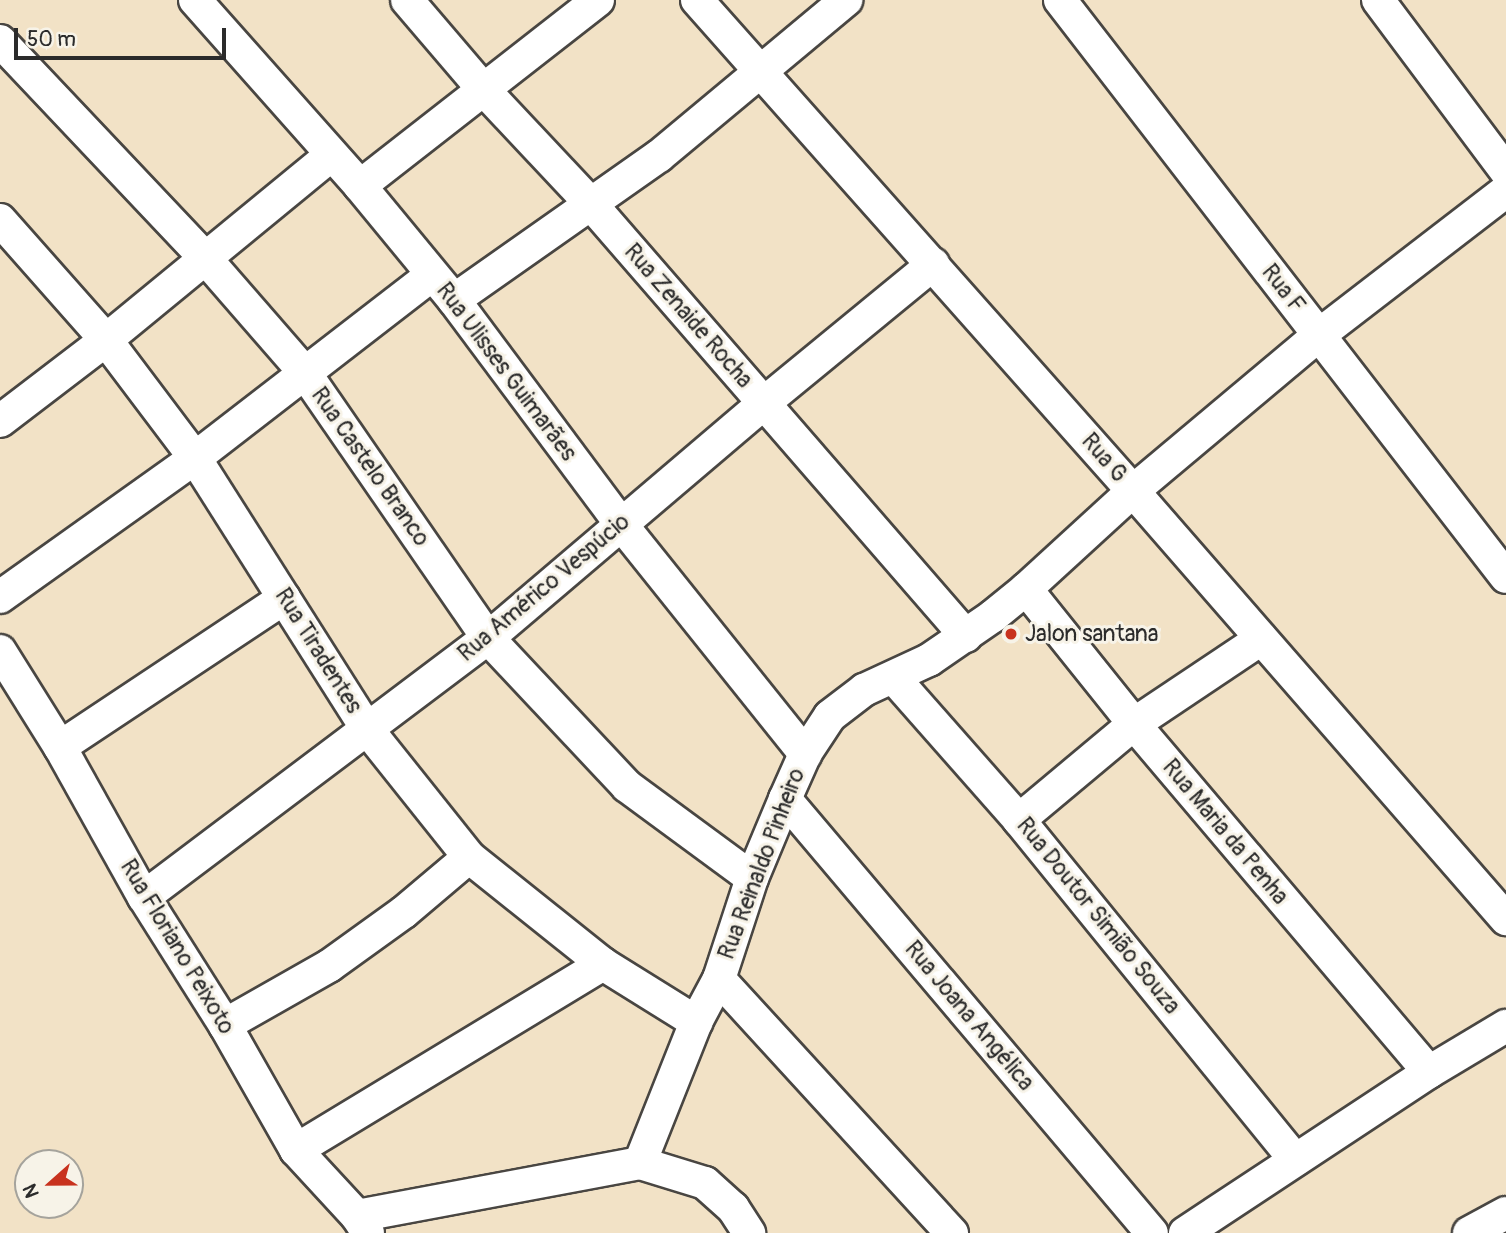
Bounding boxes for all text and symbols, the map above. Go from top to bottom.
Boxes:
scale bar [18,14,229,58]
text: 50 m [27,26,76,53]
street label: Rua Zenaide Rocha [618,238,758,394]
street label: Rua F [1255,259,1311,319]
street label: Rua Ulisses Guimarães [430,278,582,466]
street label: Rua Castelo Branco [305,382,435,552]
street label: Rua G [1075,428,1133,488]
street label: Rua Américo Vespúcio [453,508,635,668]
street label: Rua Tiradentes [269,583,367,719]
place label: Jalon santana [1025,620,1158,648]
marker: Jalon santana [1003,626,1019,642]
street label: Rua Maria da Penha [1156,754,1294,910]
street label: Rua Reinaldo Pinheiro [713,765,811,963]
street label: Rua Doutor Simião Souza [1010,812,1186,1020]
street label: Rua Floriano Peixoto [114,855,240,1039]
street label: Rua Joana Angélica [899,936,1039,1096]
north arrow [14,1149,84,1219]
text: N [18,1181,45,1201]

